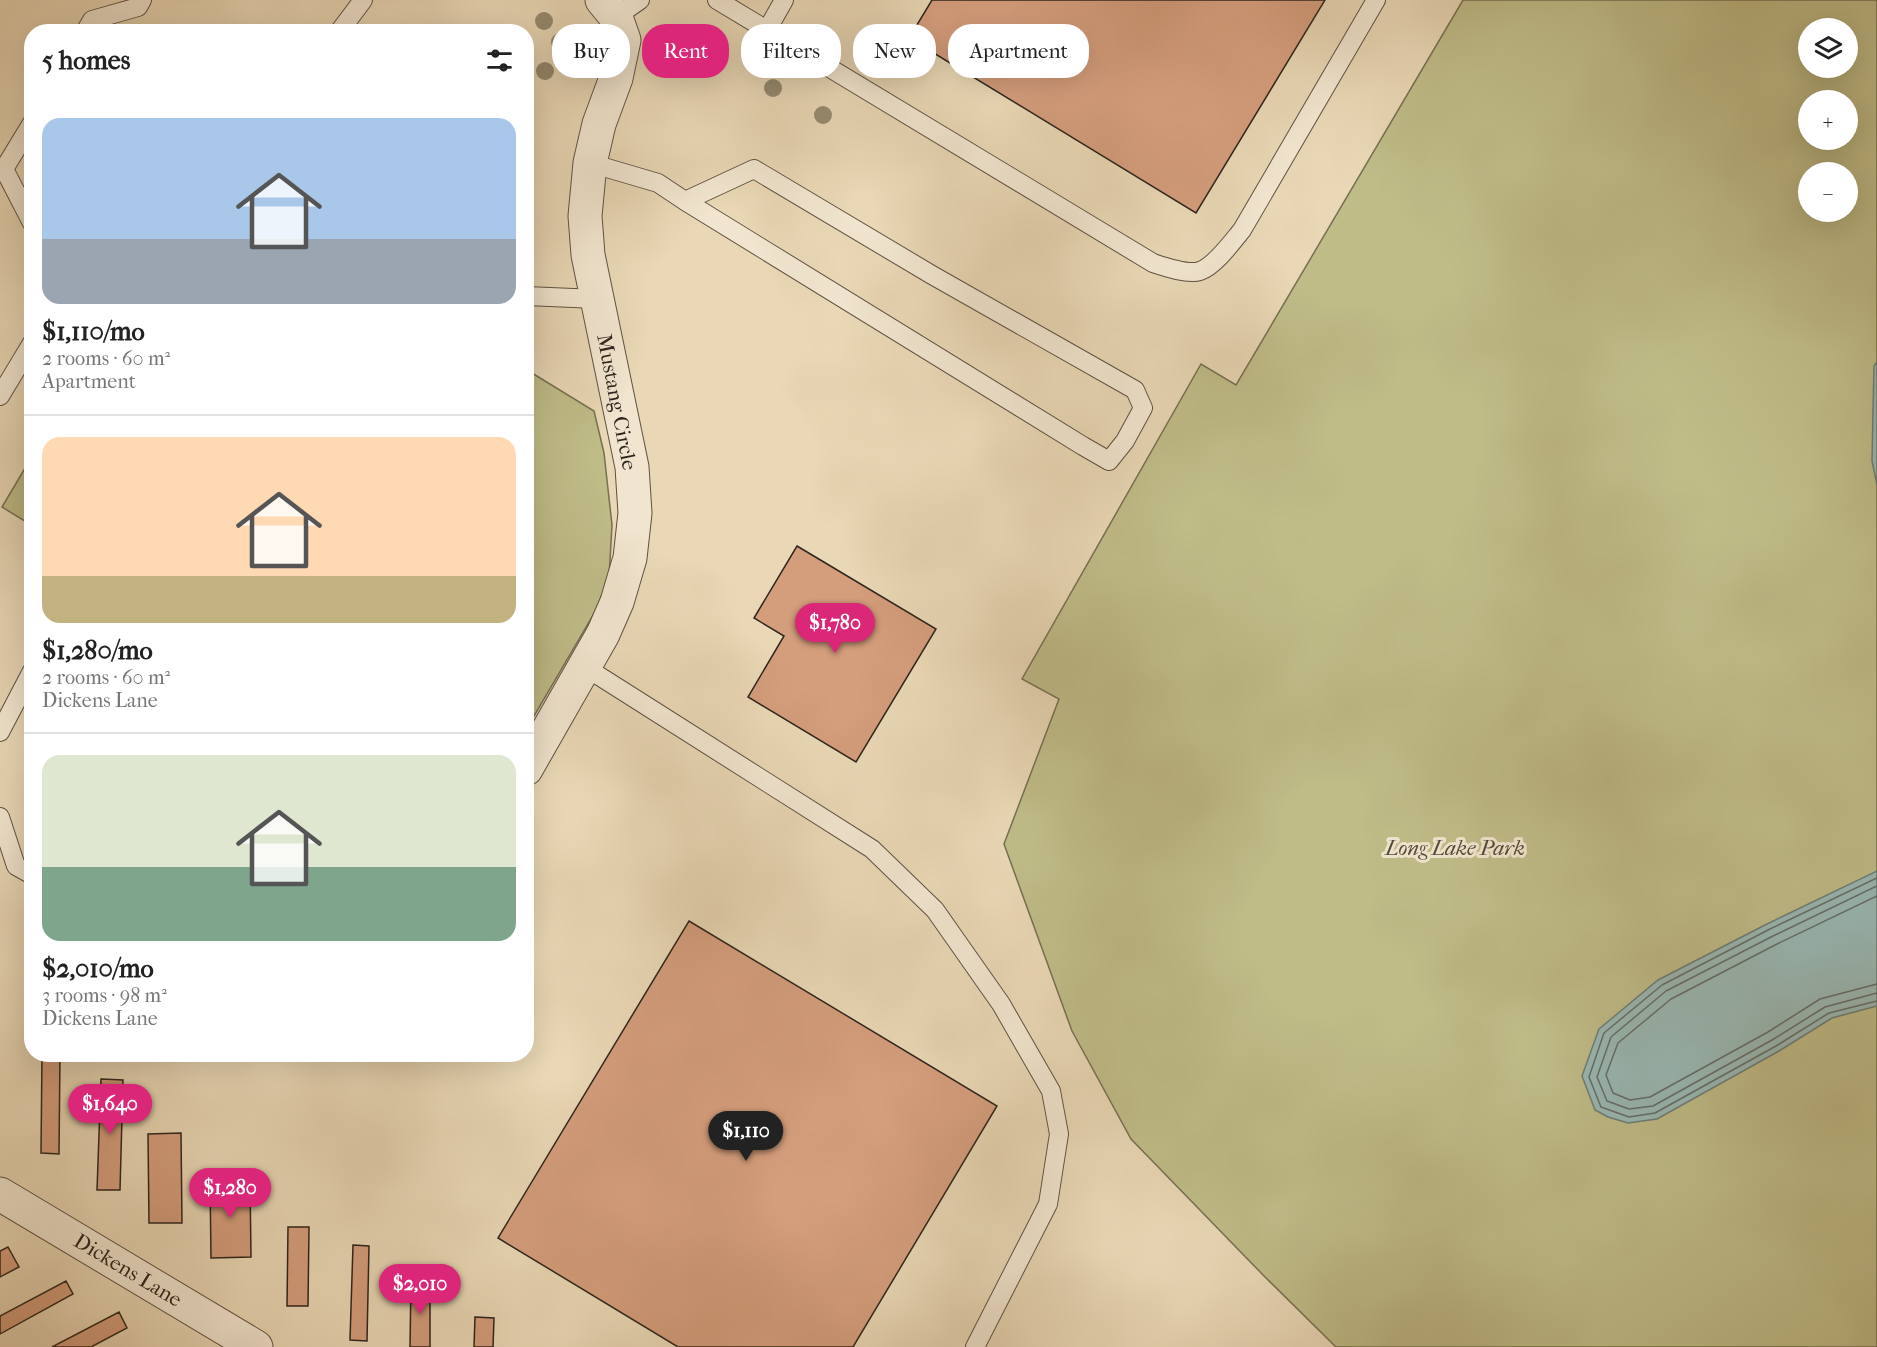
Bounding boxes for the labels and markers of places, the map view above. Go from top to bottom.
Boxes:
pin: $1,780 [786,603,884,654]
pin: $1,640 [61,1084,159,1135]
pin: $1,110 [697,1111,795,1162]
pin: $1,280 [181,1168,279,1219]
pin: $2,010 [371,1264,469,1315]

